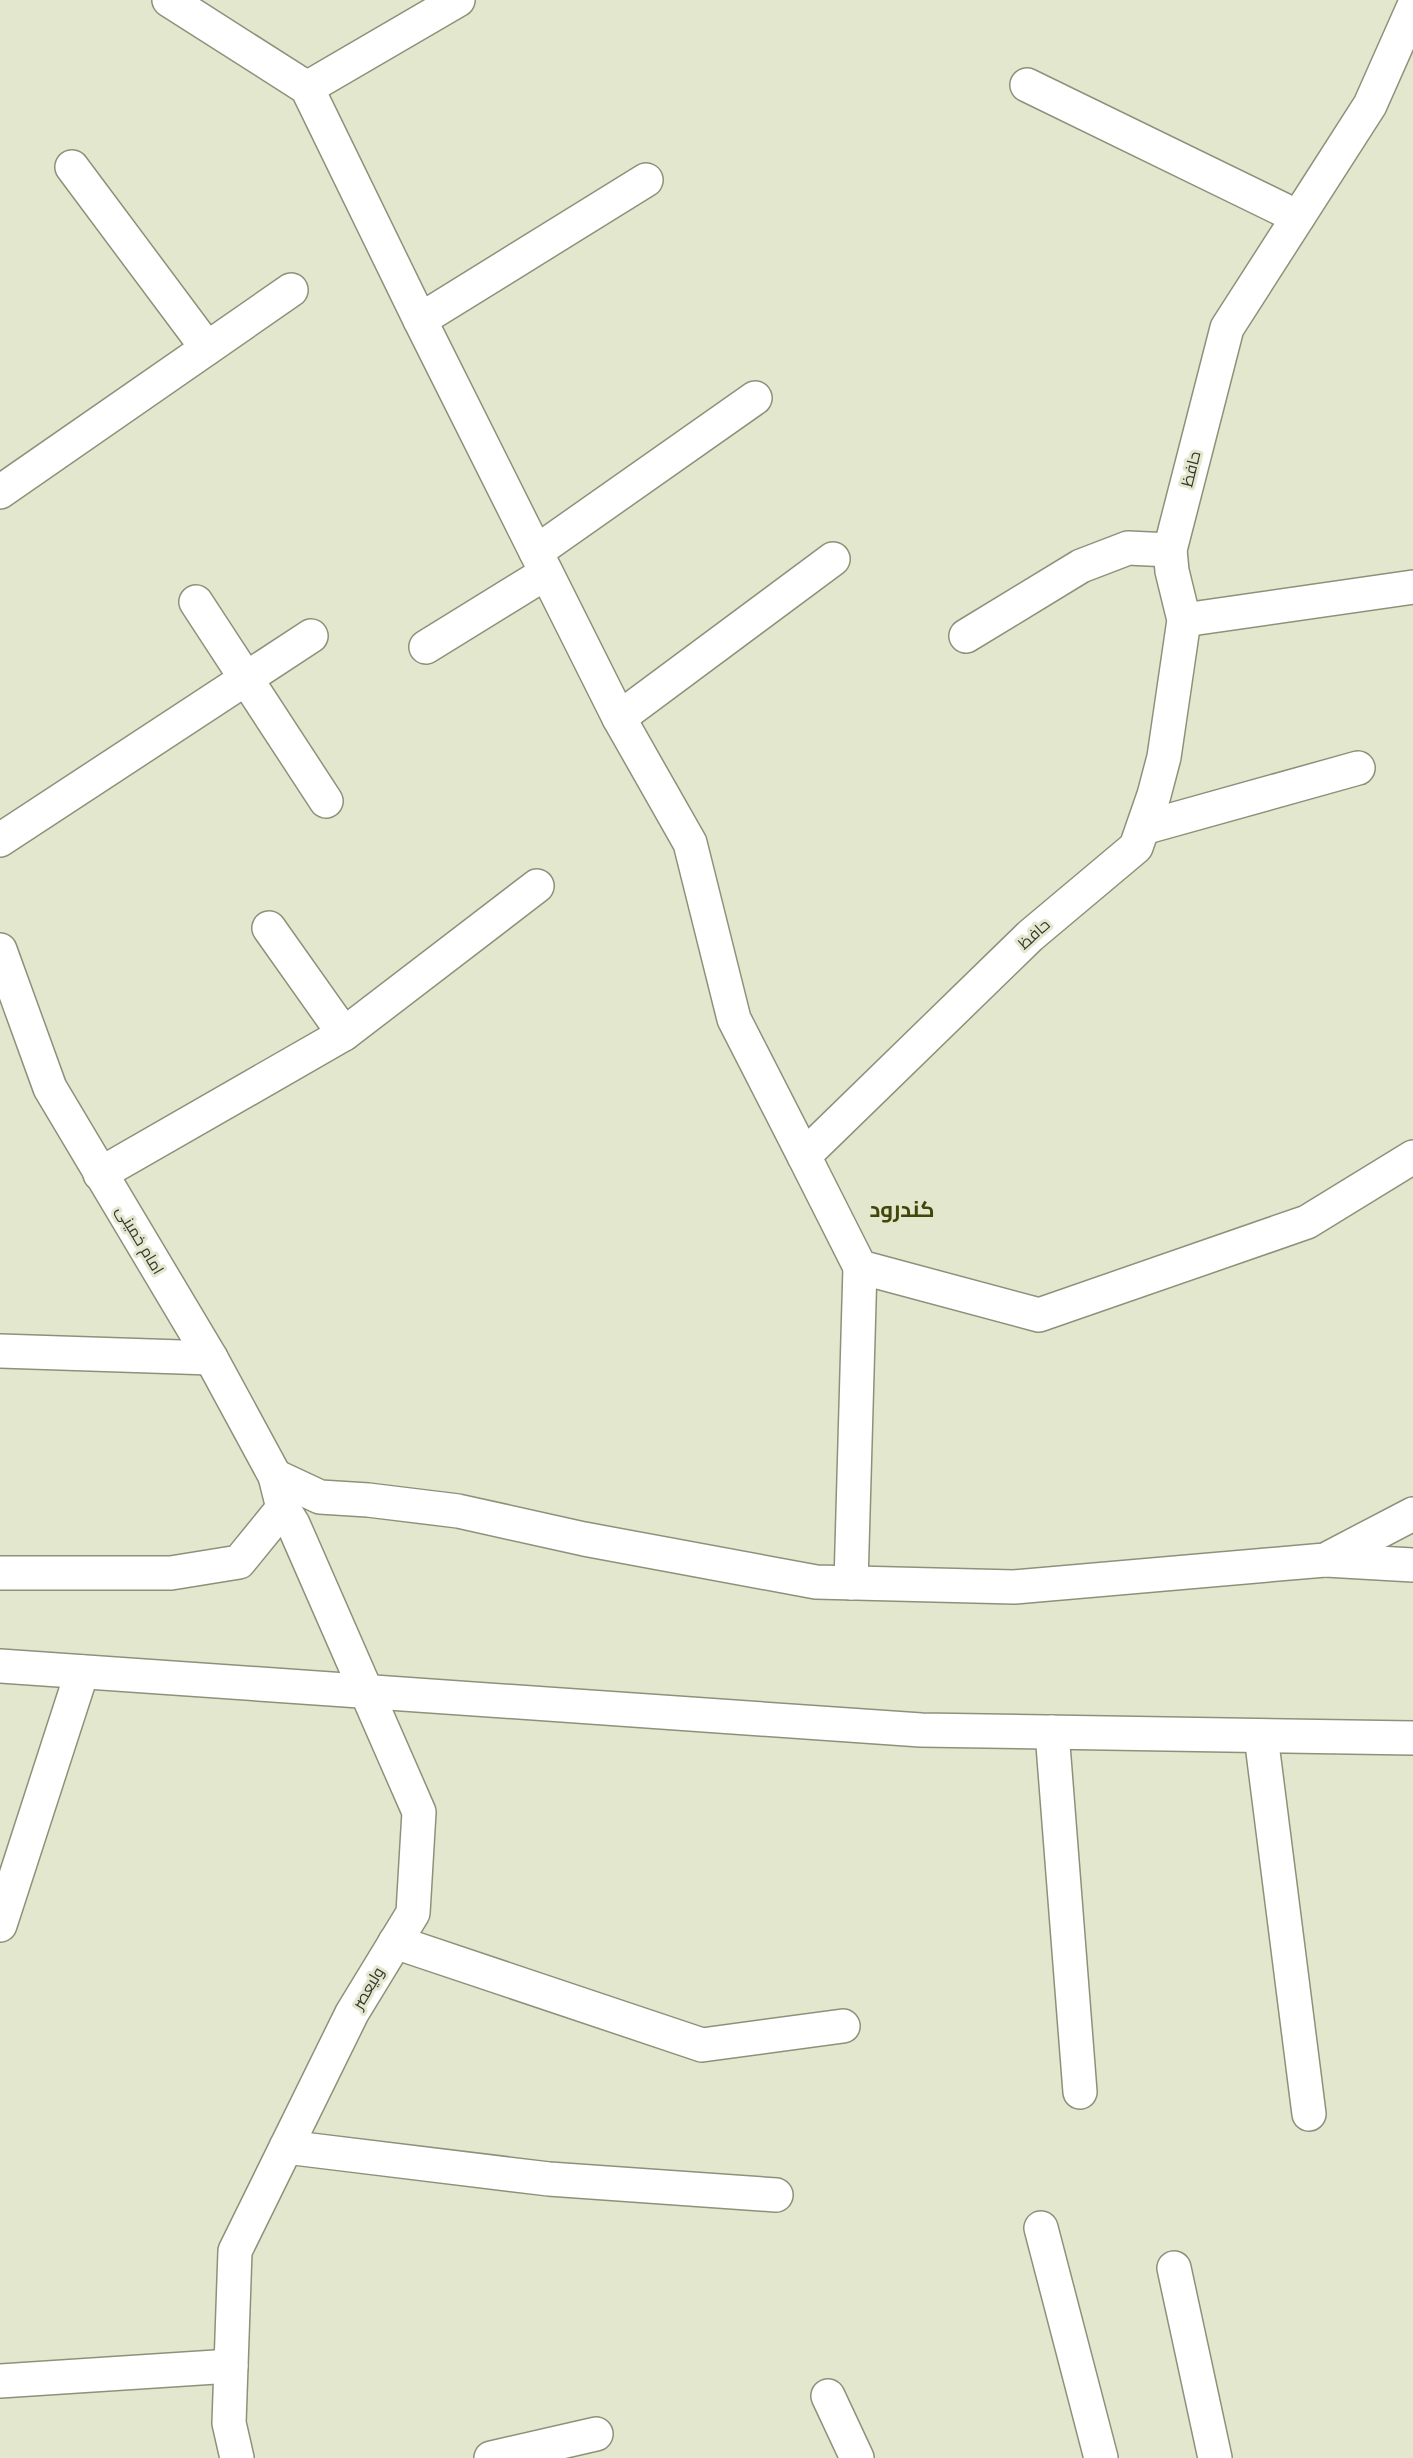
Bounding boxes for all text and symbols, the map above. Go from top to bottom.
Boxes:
street label: حافظ [1177,449,1205,489]
street label: حافظ [1014,915,1054,953]
district label: کندرود [869,1197,935,1223]
street label: امام خمینی [110,1202,168,1279]
street label: ولیعصر [348,1963,388,2013]

